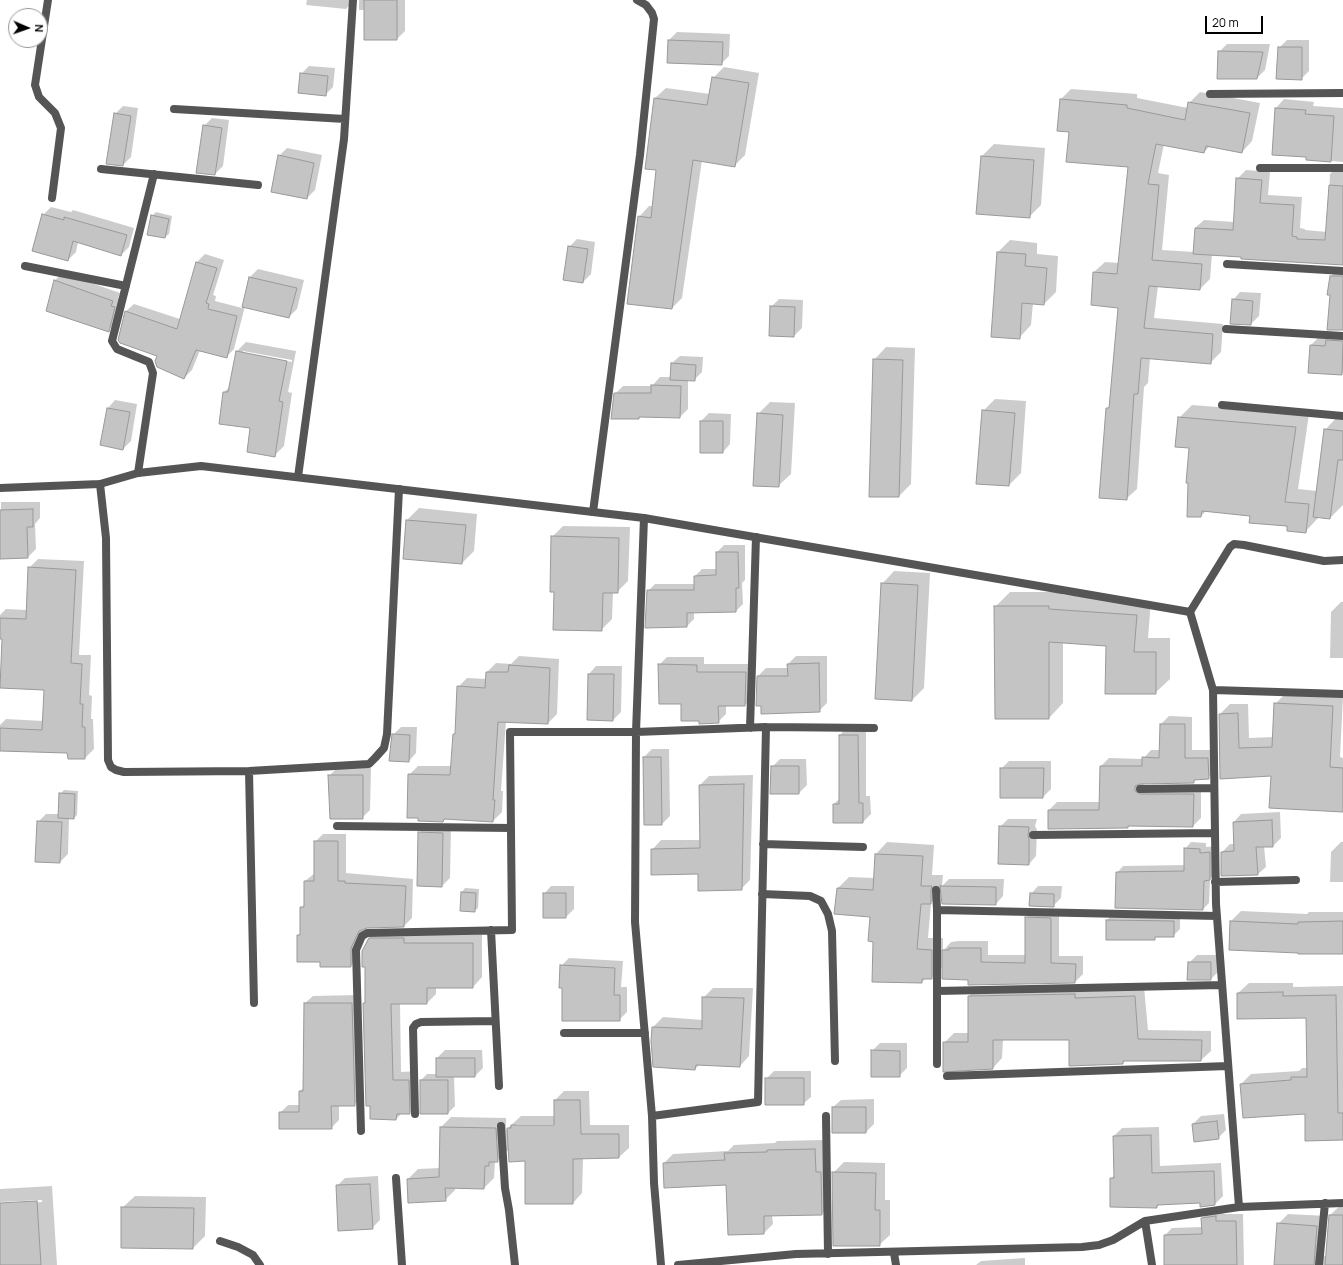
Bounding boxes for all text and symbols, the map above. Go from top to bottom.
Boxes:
north arrow [8,8,48,48]
scale bar [1207,8,1265,34]
text: 20 m [1212,14,1239,31]
text: N [32,24,47,33]

